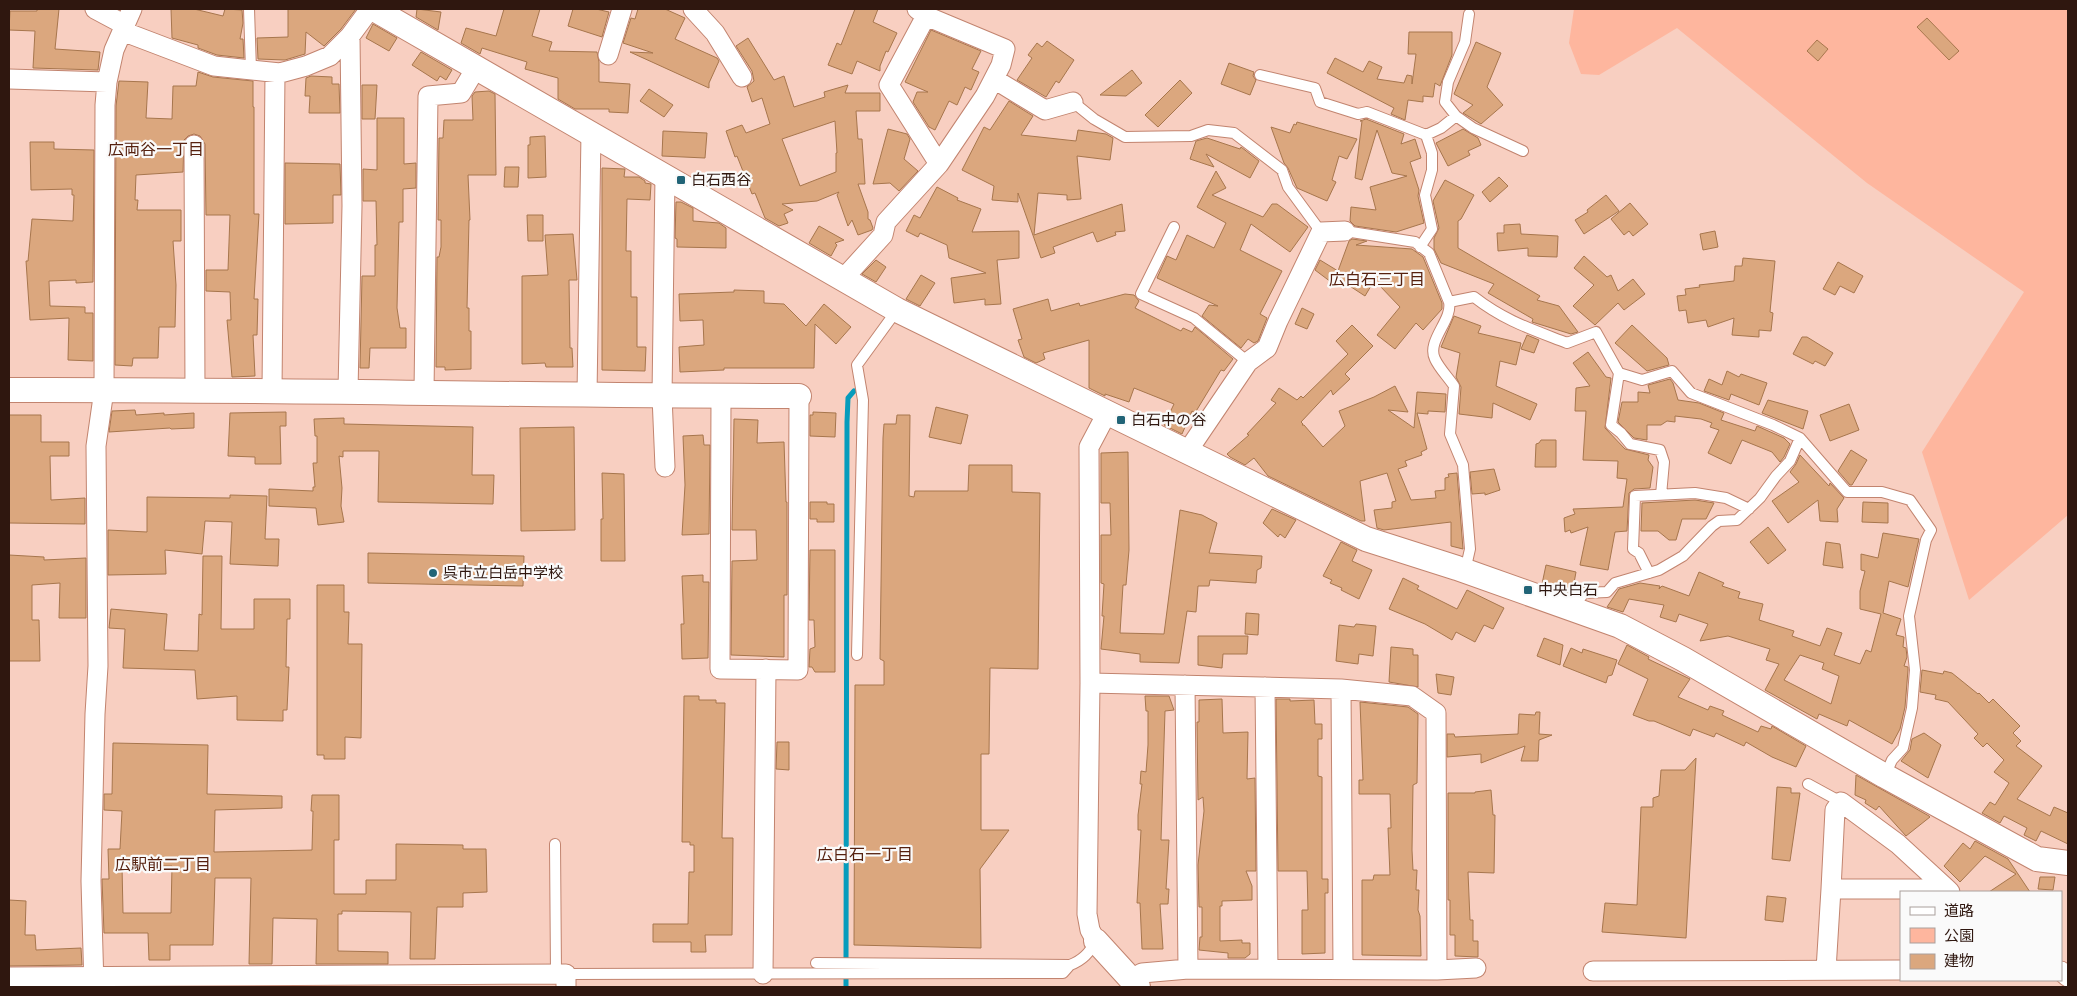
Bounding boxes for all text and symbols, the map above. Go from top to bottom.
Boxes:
district label: 広両谷一丁目 [108,139,204,159]
place label: 白石西谷 [691,170,751,189]
marker: 白石西谷 [675,174,687,186]
district label: 広白石三丁目 [1329,269,1425,289]
place label: 白石中の谷 [1131,410,1206,429]
marker: 白石中の谷 [1115,414,1127,426]
place label: 呉市立白岳中学校 [443,563,563,582]
marker: 呉市立白岳中学校 [427,567,439,579]
place label: 中央白石 [1538,580,1598,599]
marker: 中央白石 [1522,584,1534,596]
district label: 広白石一丁目 [817,844,913,864]
district label: 広駅前二丁目 [115,854,211,874]
legend [1900,891,2062,981]
text: 道路 [1944,901,1974,920]
text: 公園 [1944,926,1974,945]
text: 建物 [1944,951,1974,970]

